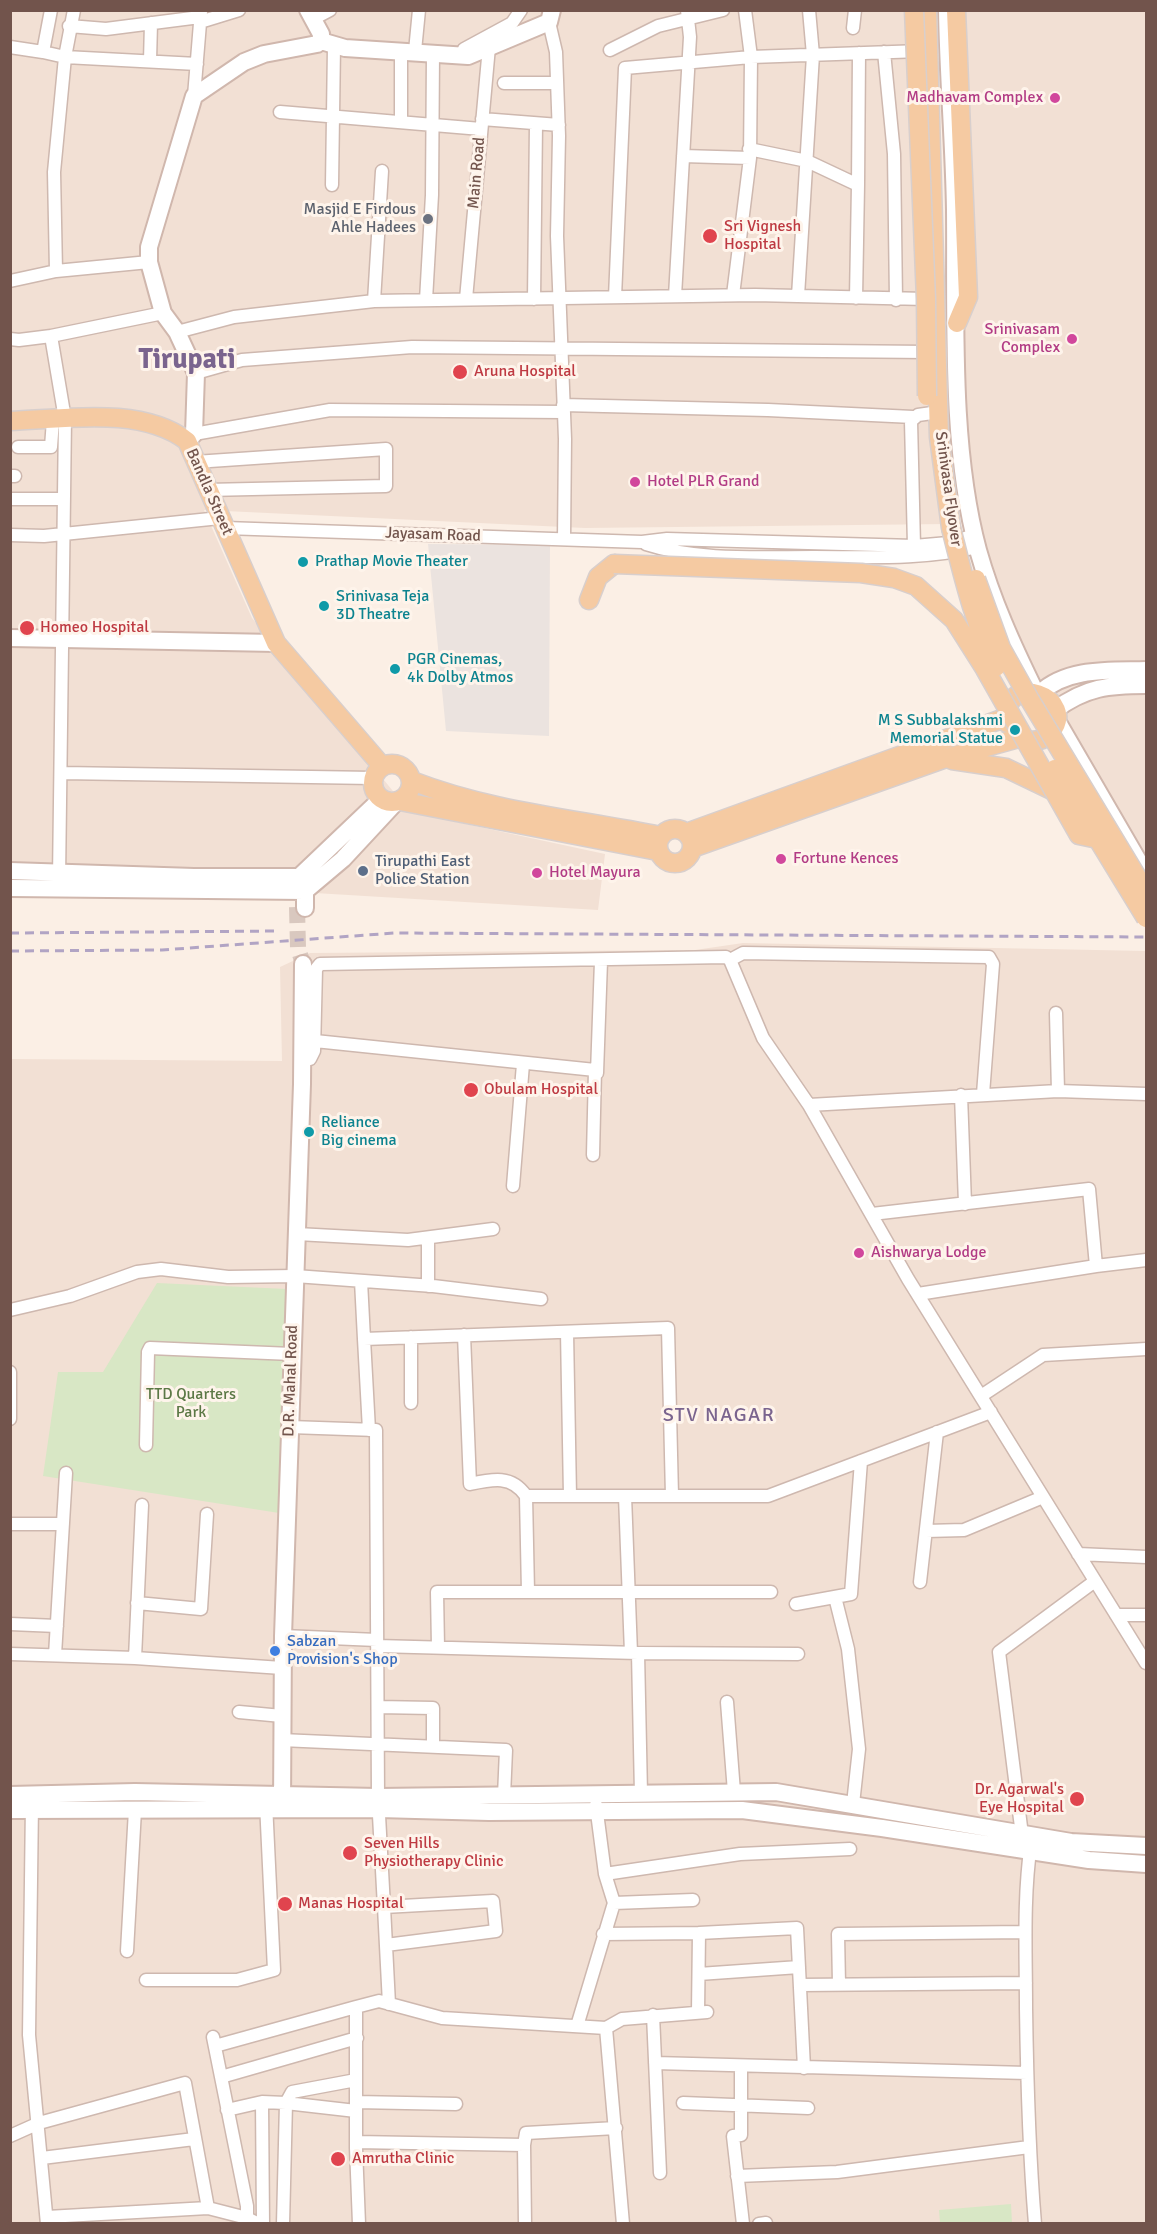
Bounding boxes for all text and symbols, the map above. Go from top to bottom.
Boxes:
place label: Madhavam Complex [906,88,1043,108]
marker: Madhavam Complex [1048,91,1062,105]
street label: Main Road [464,136,490,210]
place label: Masjid E Firdous Ahle Hadees [304,200,416,238]
marker: Masjid E Firdous Ahle Hadees [421,212,435,226]
place label: Sri Vignesh Hospital [724,217,801,255]
marker: Sri Vignesh Hospital [701,227,719,245]
place label: Srinivasam Complex [984,320,1060,358]
marker: Srinivasam Complex [1065,332,1079,346]
district label: Tirupati [138,344,236,378]
place label: Aruna Hospital [474,362,576,382]
marker: Aruna Hospital [451,363,469,381]
street label: Srinivasa Flyover [930,430,966,548]
street label: Bandla Street [181,446,237,538]
place label: Hotel PLR Grand [647,472,759,492]
marker: Hotel PLR Grand [628,475,642,489]
street label: Jayasam Road [385,524,481,546]
place label: Prathap Movie Theater [315,552,468,572]
marker: Prathap Movie Theater [296,555,310,569]
place label: Srinivasa Teja 3D Theatre [336,587,429,625]
marker: Srinivasa Teja 3D Theatre [317,599,331,613]
place label: Homeo Hospital [40,618,149,638]
marker: Homeo Hospital [18,619,36,637]
place label: PGR Cinemas, 4k Dolby Atmos [407,650,513,688]
marker: PGR Cinemas, 4k Dolby Atmos [388,662,402,676]
place label: M S Subbalakshmi Memorial Statue [878,711,1003,749]
marker: M S Subbalakshmi Memorial Statue [1008,723,1022,737]
place label: Fortune Kences [793,849,898,869]
place label: Tirupathi East Police Station [375,852,470,890]
marker: Fortune Kences [774,852,788,866]
place label: Hotel Mayura [549,863,641,883]
marker: Tirupathi East Police Station [356,864,370,878]
marker: Hotel Mayura [530,866,544,880]
place label: Obulam Hospital [484,1080,598,1100]
marker: Obulam Hospital [462,1081,480,1099]
place label: Reliance Big cinema [321,1113,397,1151]
marker: Reliance Big cinema [302,1125,316,1139]
place label: Aishwarya Lodge [871,1243,987,1263]
marker: Aishwarya Lodge [852,1246,866,1260]
street label: D.R. Mahal Road [279,1325,303,1437]
park label: TTD Quarters Park [146,1385,236,1423]
district label: STV NAGAR [663,1404,775,1428]
place label: Sabzan Provision's Shop [287,1632,398,1670]
marker: Sabzan Provision's Shop [268,1644,282,1658]
place label: Dr. Agarwal's Eye Hospital [975,1780,1064,1818]
marker: Dr. Agarwal's Eye Hospital [1068,1790,1086,1808]
place label: Seven Hills Physiotherapy Clinic [364,1834,503,1872]
marker: Seven Hills Physiotherapy Clinic [341,1844,359,1862]
place label: Manas Hospital [298,1894,404,1914]
marker: Manas Hospital [276,1895,294,1913]
place label: Amrutha Clinic [352,2149,454,2169]
marker: Amrutha Clinic [329,2150,347,2168]

